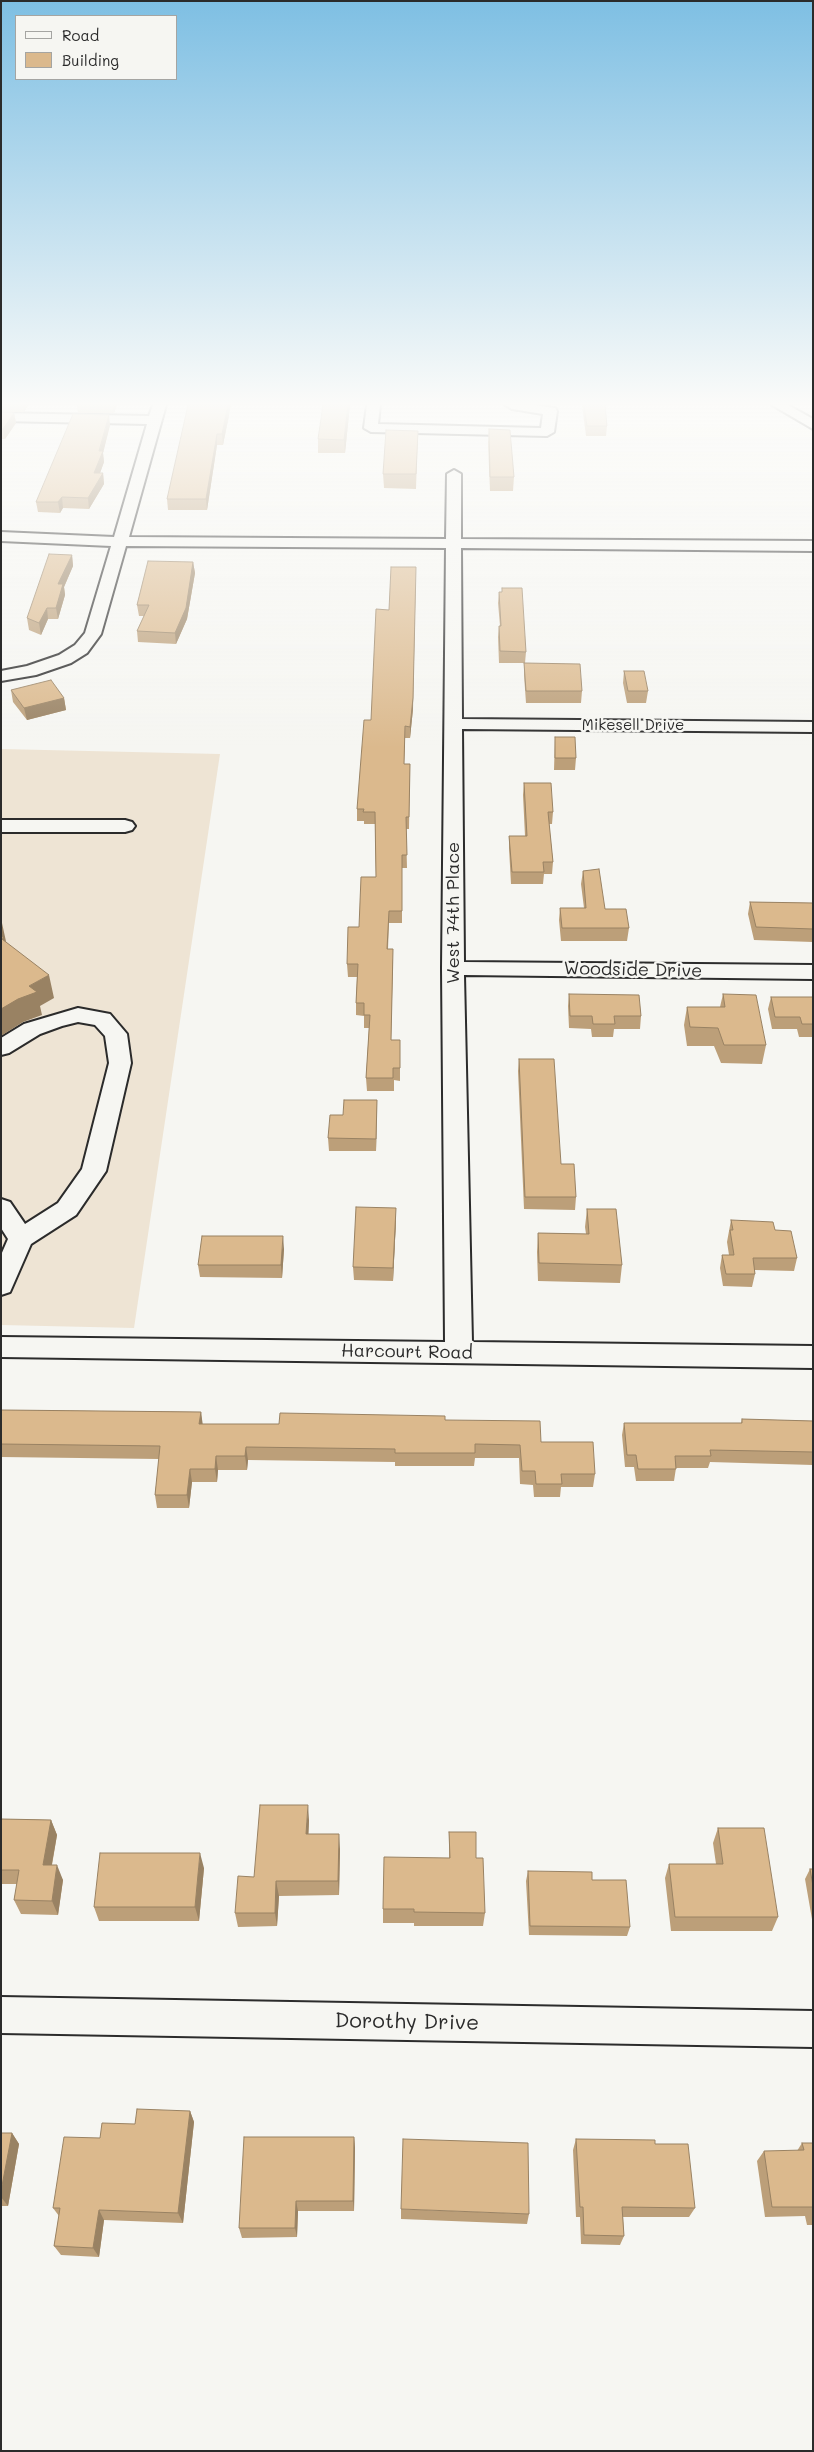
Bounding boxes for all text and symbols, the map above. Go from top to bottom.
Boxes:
legend [15,15,178,80]
text: Road [62,25,99,45]
text: Building [62,50,119,70]
street label: Mikesell Drive [582,716,684,734]
street label: West 74th Place [442,842,464,984]
street label: Woodside Drive [563,958,703,982]
street label: Harcourt Road [341,1340,473,1364]
street label: Dorothy Drive [335,2008,479,2036]

